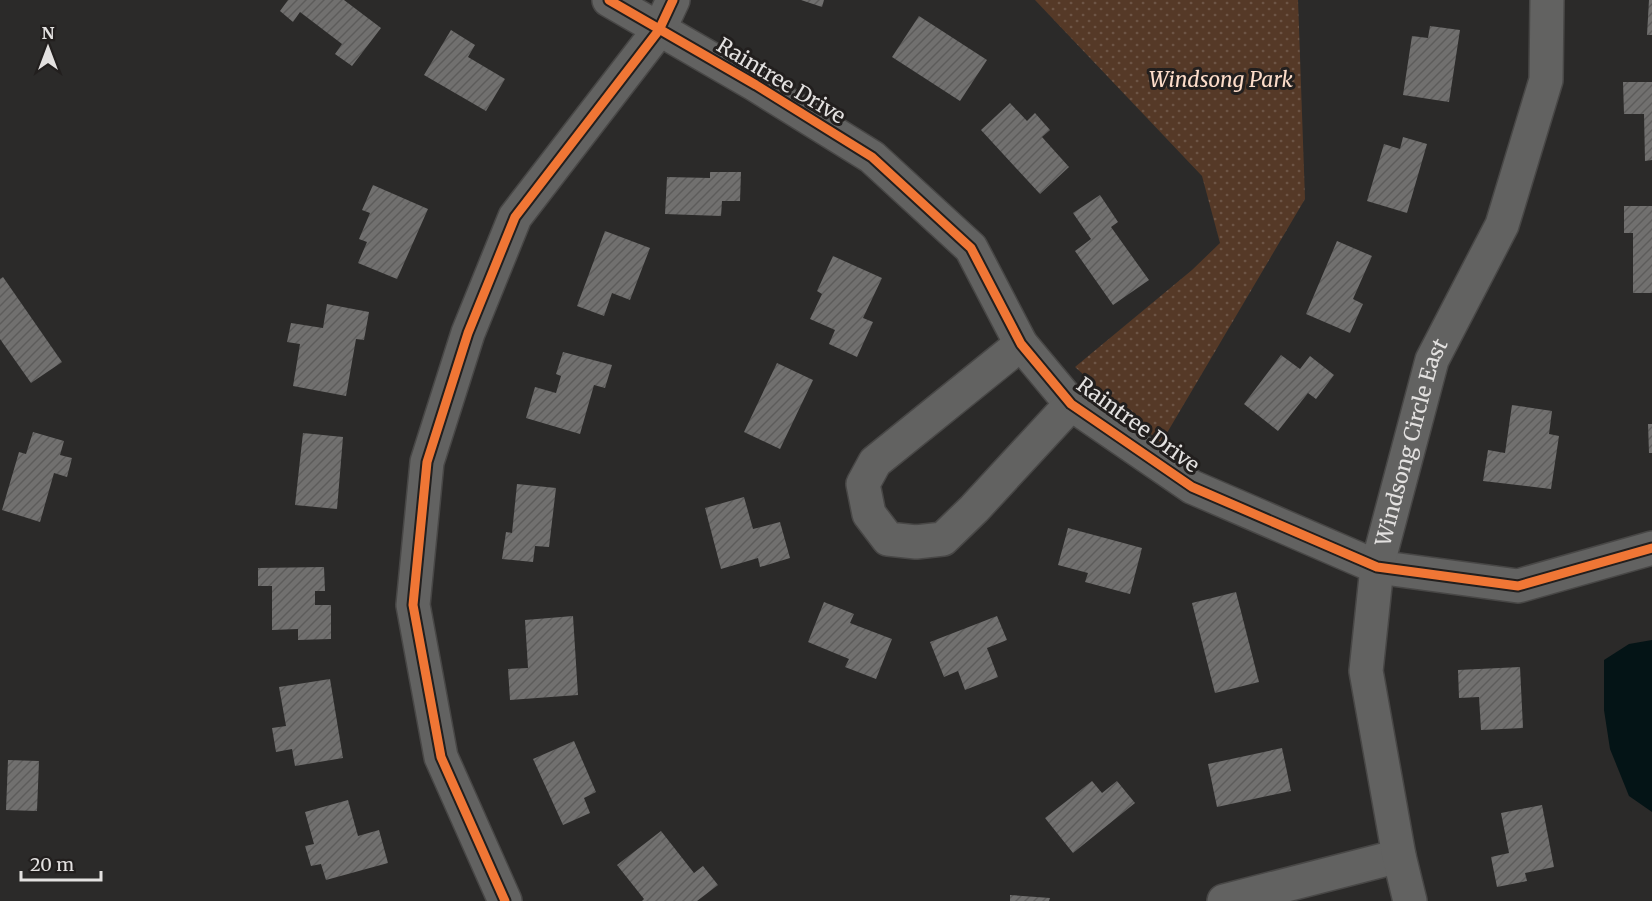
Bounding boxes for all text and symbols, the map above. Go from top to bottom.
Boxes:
north arrow [18,18,78,78]
text: N [42,23,55,43]
street label: Raintree Drive [712,32,851,130]
park label: Windsong Park [1149,66,1293,93]
street label: Windsong Circle East [1369,334,1454,550]
street label: Raintree Drive [1072,371,1205,478]
scale bar [21,844,100,882]
text: 20 m [30,853,74,876]

